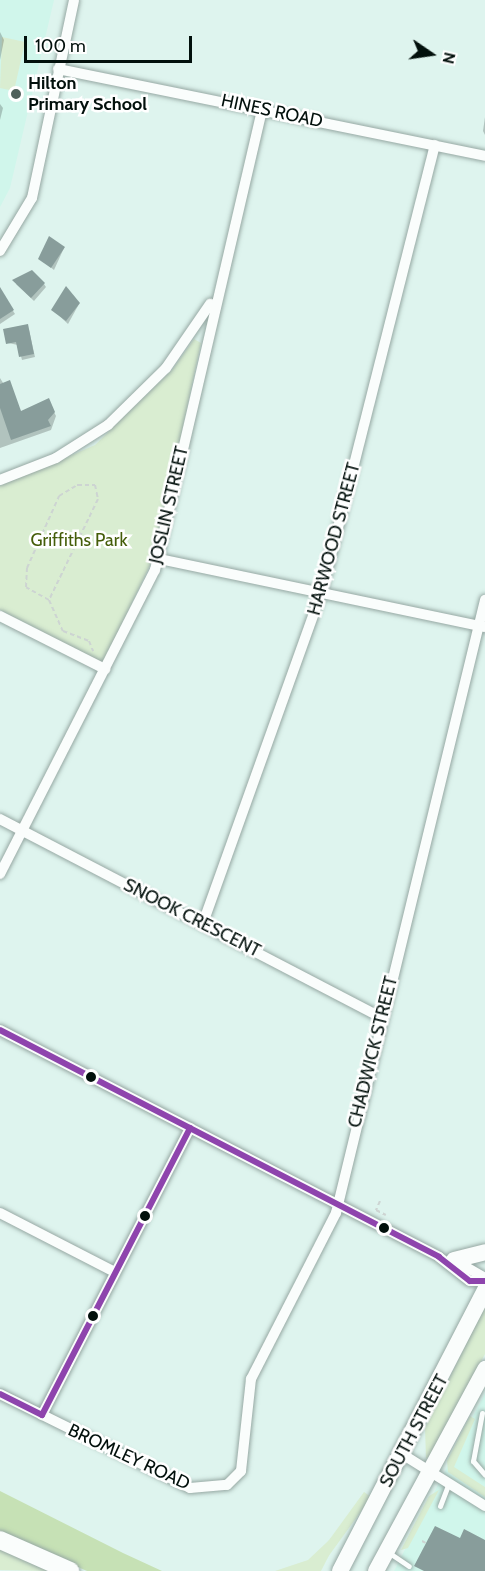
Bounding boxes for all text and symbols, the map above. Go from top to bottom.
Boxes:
scale bar [27,24,195,62]
north arrow [401,24,461,84]
text: 100 m [35,35,86,57]
text: N [438,51,460,66]
place label: Hilton Primary School [28,73,147,116]
marker: Hilton Primary School [9,87,23,101]
street label: HINES ROAD [219,90,325,132]
street label: JOSLIN STREET [145,444,193,566]
street label: HARWOOD STREET [303,460,365,618]
park label: Griffiths Park [31,529,127,551]
street label: SNOOK CRESCENT [120,874,264,962]
street label: CHADWICK STREET [344,974,402,1130]
unlabelled marker [85,1071,97,1083]
unlabelled marker [139,1210,151,1222]
unlabelled marker [378,1222,390,1234]
unlabelled marker [87,1310,99,1322]
street label: SOUTH STREET [375,1371,453,1491]
street label: BROMLEY ROAD [65,1419,193,1495]

